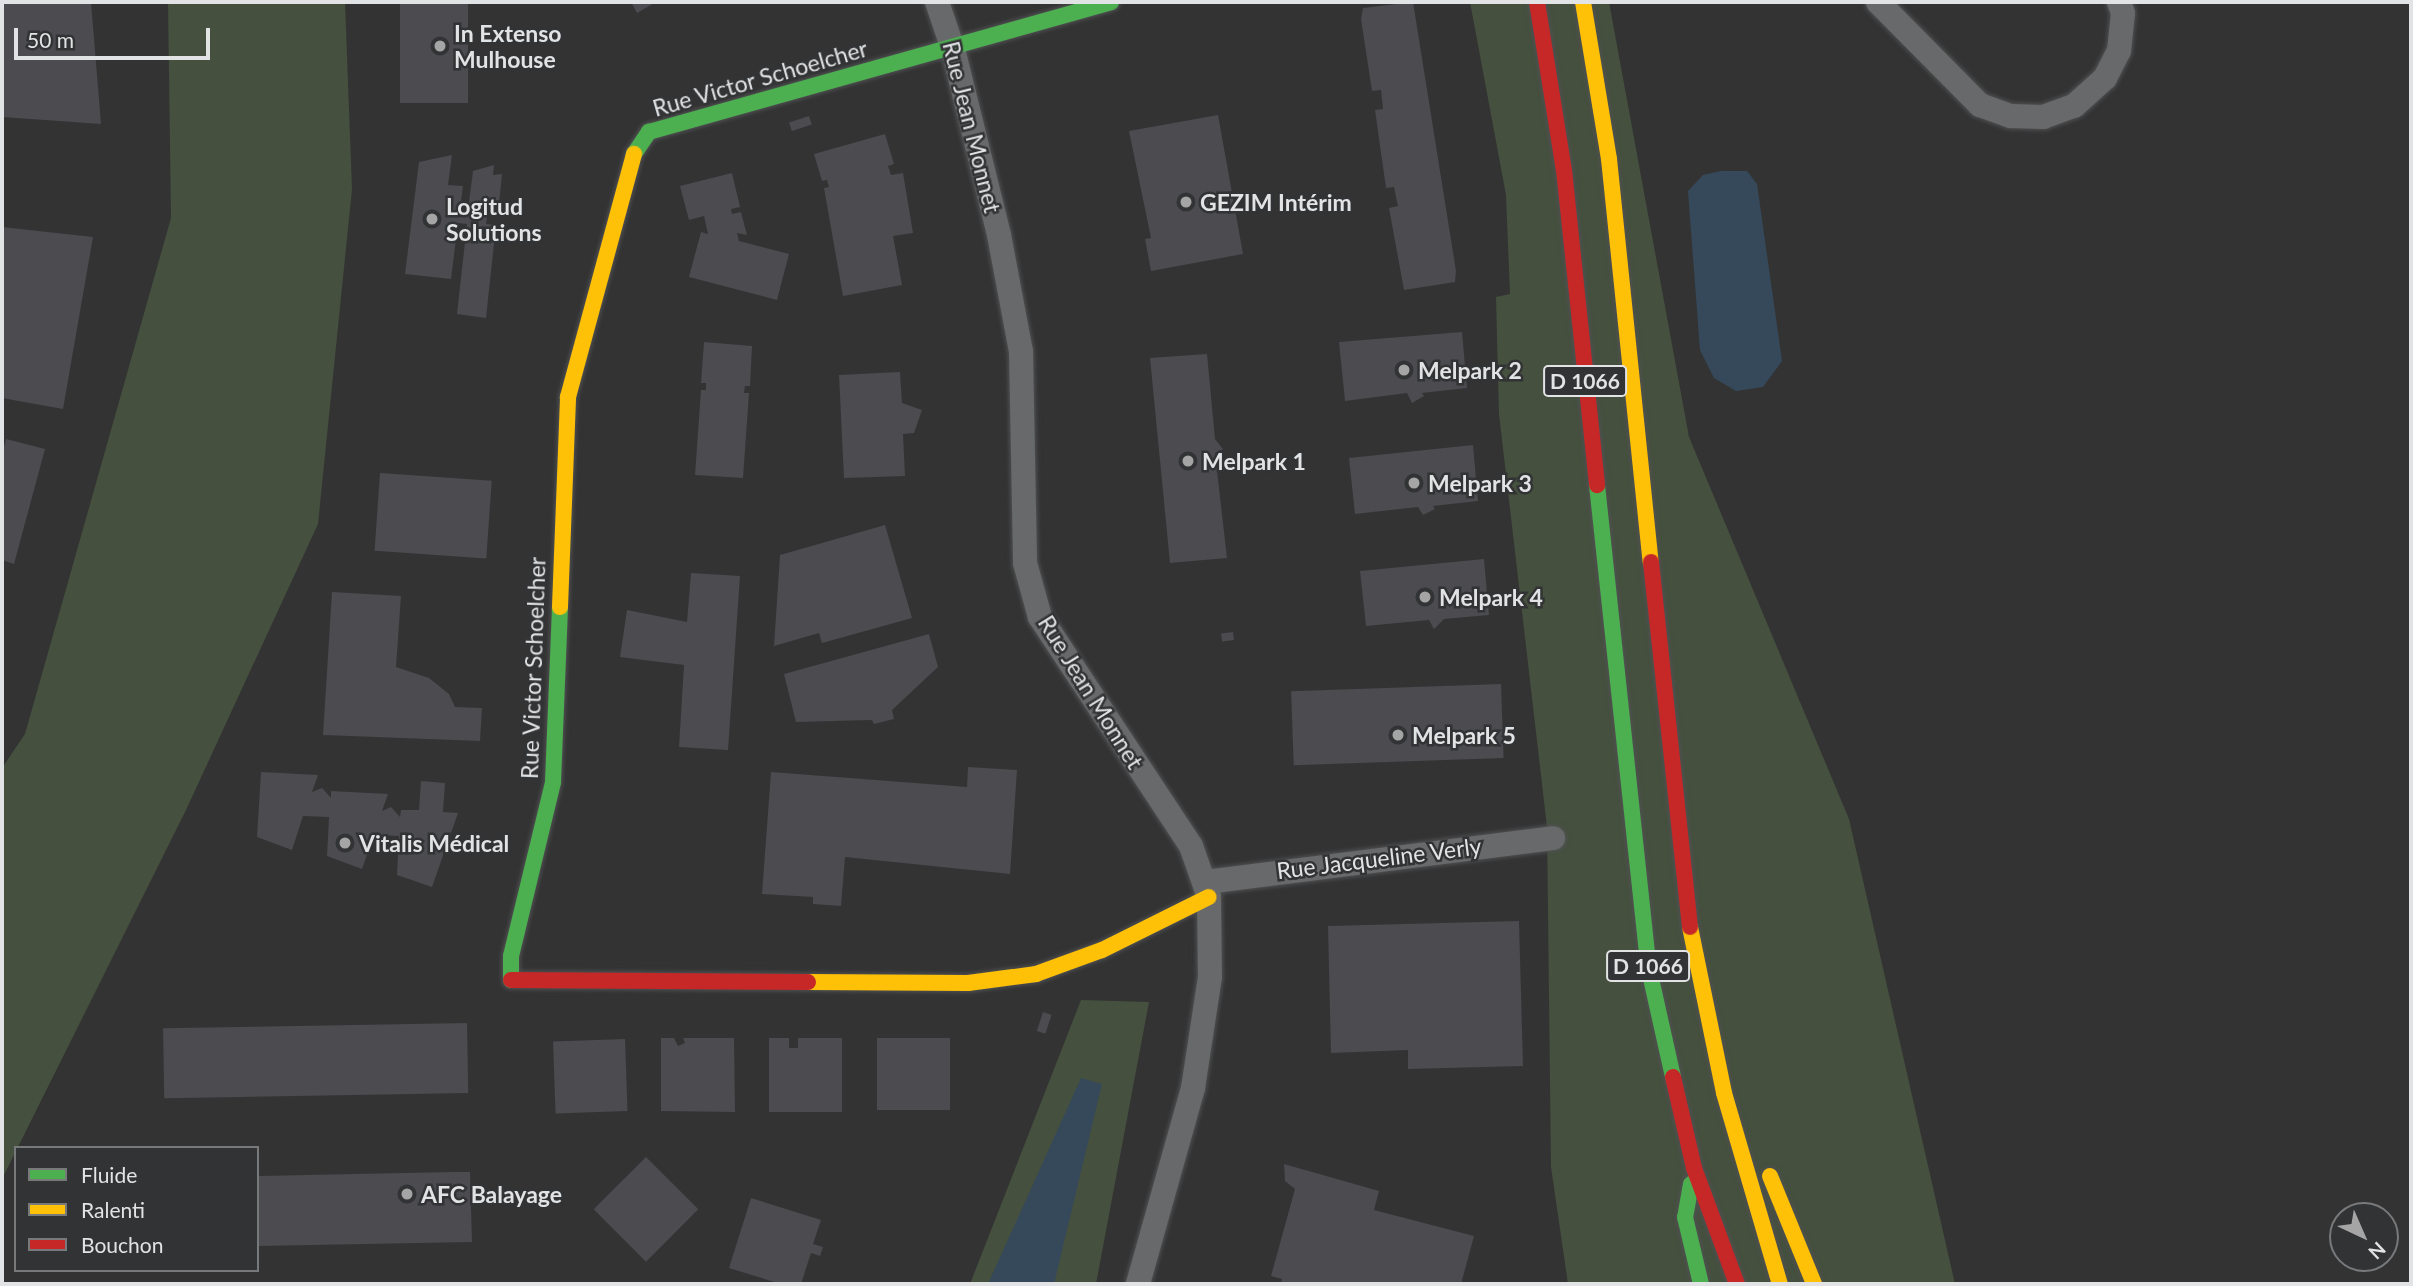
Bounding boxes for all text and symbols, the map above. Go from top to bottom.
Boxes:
scale bar [18,14,214,58]
place label: In Extenso Mulhouse [454,19,561,73]
text: 50 m [27,27,74,52]
street label: Rue Victor Schoelcher [649,34,871,122]
marker: In Extenso Mulhouse [432,38,448,54]
street label: Rue Jean Monnet [937,38,1007,216]
place label: GEZIM Intérim [1200,188,1352,216]
place label: Logitud Solutions [446,192,542,246]
marker: GEZIM Intérim [1178,194,1194,210]
marker: Logitud Solutions [424,211,440,227]
place label: Melpark 2 [1418,356,1522,384]
marker: Melpark 2 [1396,362,1412,378]
road number: D 1066 [1543,364,1627,398]
place label: Melpark 1 [1202,447,1306,475]
marker: Melpark 1 [1180,453,1196,469]
place label: Melpark 3 [1428,469,1532,497]
marker: Melpark 3 [1406,475,1422,491]
street label: Rue Victor Schoelcher [515,556,551,780]
place label: Melpark 4 [1439,583,1543,611]
marker: Melpark 4 [1417,589,1433,605]
street label: Rue Jean Monnet [1033,610,1149,774]
place label: Melpark 5 [1412,721,1516,749]
marker: Melpark 5 [1390,727,1406,743]
place label: Vitalis Médical [359,829,509,857]
street label: Rue Jacqueline Verly [1274,832,1484,884]
marker: Vitalis Médical [337,835,353,851]
road number: D 1066 [1606,948,1690,984]
legend [14,1146,259,1272]
text: Fluide [81,1162,137,1187]
place label: AFC Balayage [421,1180,562,1208]
marker: AFC Balayage [399,1186,415,1202]
text: Ralenti [81,1197,145,1222]
north arrow [2329,1202,2399,1272]
text: Bouchon [81,1232,163,1257]
text: N [2364,1238,2391,1264]

